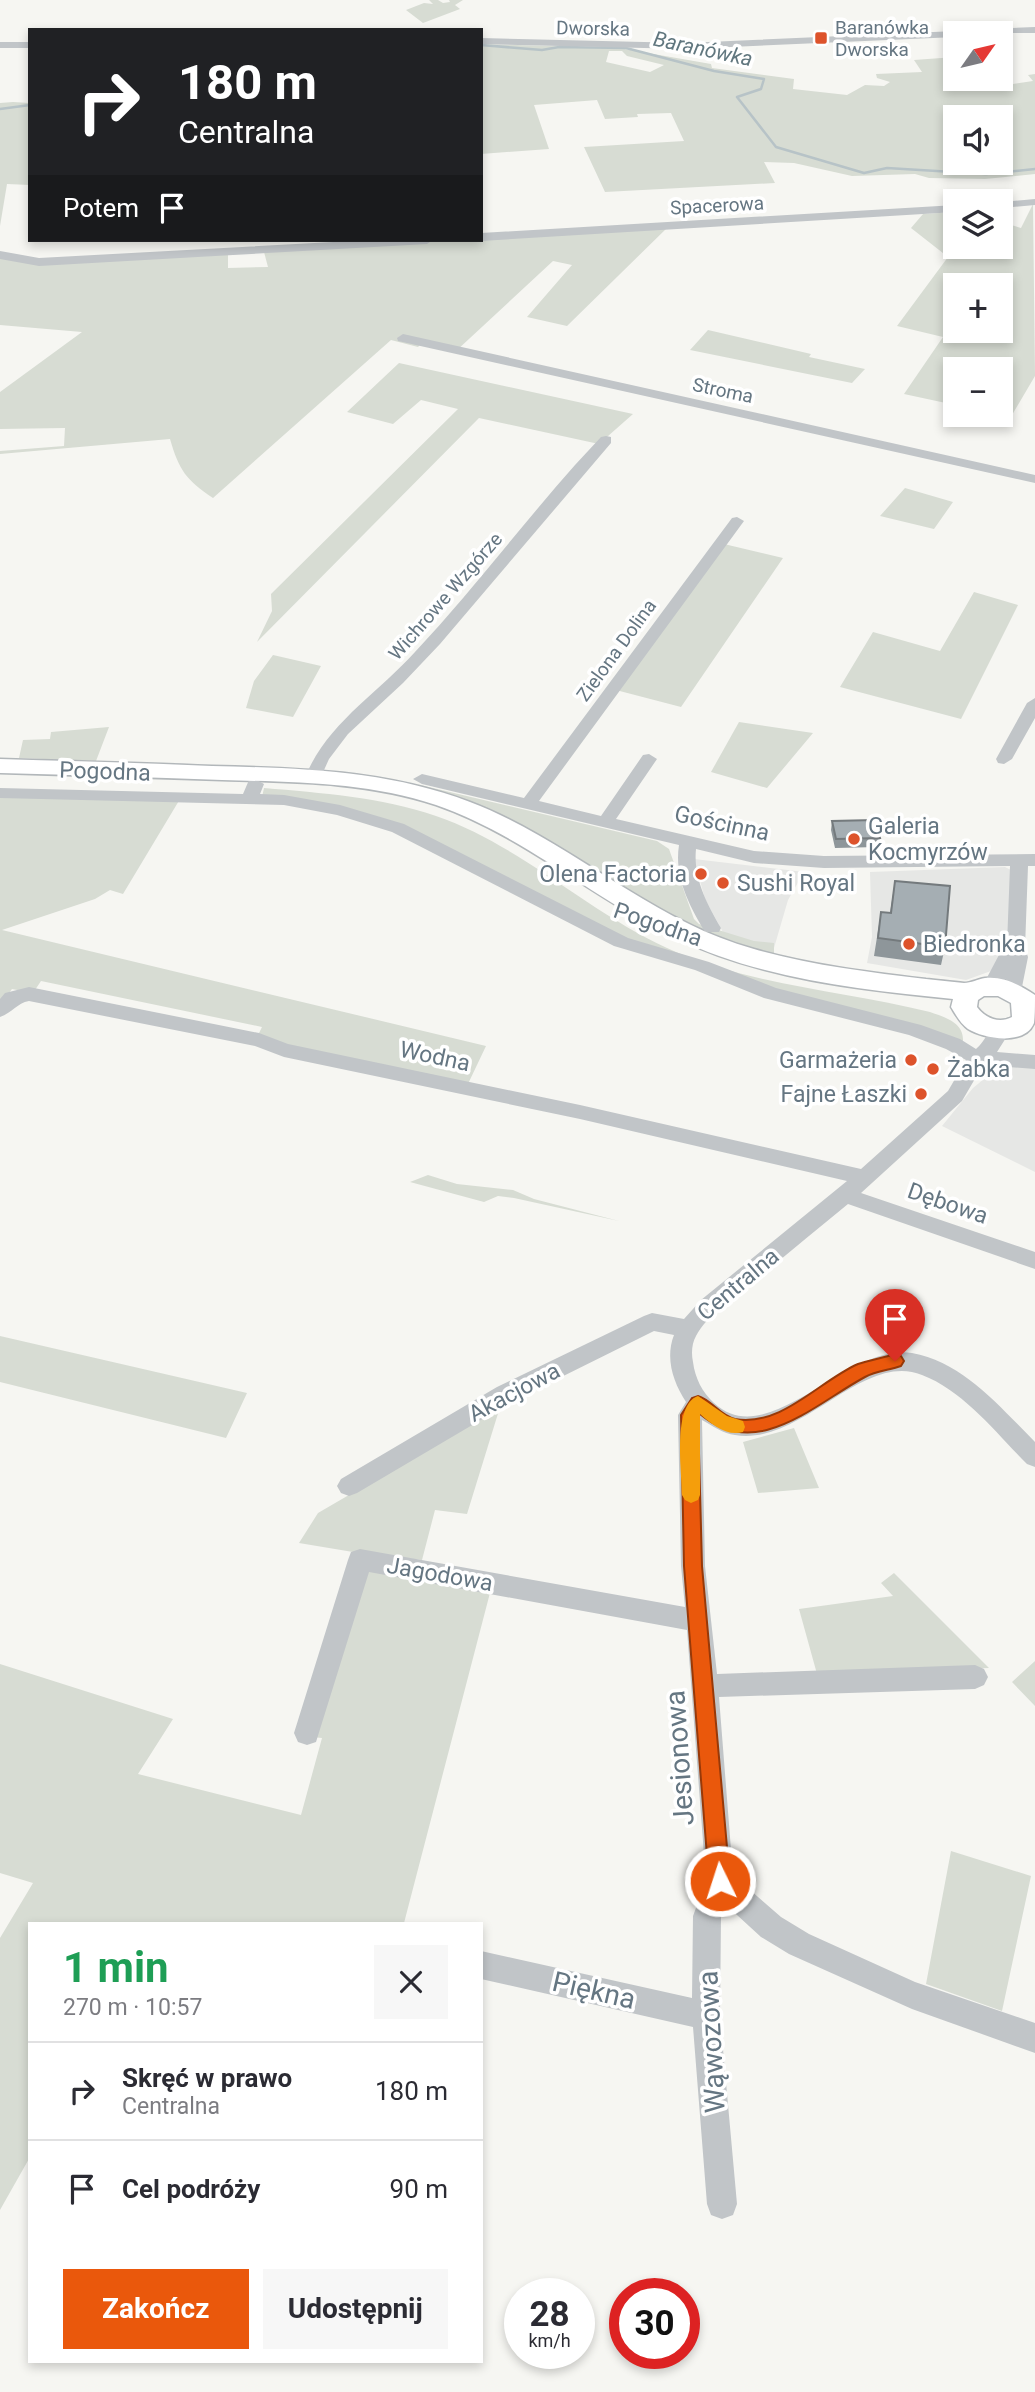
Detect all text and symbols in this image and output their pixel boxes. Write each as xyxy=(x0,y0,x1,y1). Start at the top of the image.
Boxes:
street label: Dworska xyxy=(556,16,630,41)
place label: Baranówka Dworska xyxy=(835,16,929,61)
north arrow xyxy=(943,21,1013,91)
map controls xyxy=(943,21,1013,427)
water label: Baranówka xyxy=(651,27,755,71)
marker: Baranówka Dworska xyxy=(813,30,829,46)
text: 180 m xyxy=(178,54,317,111)
icon: right xyxy=(63,56,154,147)
button: sound xyxy=(943,105,1013,175)
text: Centralna xyxy=(178,113,314,151)
icon: arrive xyxy=(153,189,191,227)
button: layers xyxy=(943,189,1013,259)
street label: Spacerowa xyxy=(669,192,765,219)
text: Potem xyxy=(63,193,139,223)
button: + xyxy=(943,273,1013,343)
button: − xyxy=(943,357,1013,427)
street label: Stroma xyxy=(690,373,755,408)
street label: Wichrowe Wzgórze xyxy=(384,528,507,665)
street label: Zielona Dolina xyxy=(572,595,661,706)
street label: Pogodna xyxy=(59,756,151,787)
street label: Gościnna xyxy=(672,800,772,847)
place label: Galeria Kocmyrzów xyxy=(868,813,988,866)
marker: Galeria Kocmyrzów xyxy=(846,831,862,847)
place label: Olena Factoria xyxy=(539,861,687,888)
marker: Olena Factoria xyxy=(693,866,709,882)
place label: Sushi Royal xyxy=(737,870,855,897)
marker: Sushi Royal xyxy=(715,875,731,891)
street label: Pogodna xyxy=(610,897,706,952)
place label: Biedronka xyxy=(923,931,1026,958)
marker: Biedronka xyxy=(901,936,917,952)
street label: Wodna xyxy=(397,1036,473,1077)
place label: Garmażeria xyxy=(779,1047,897,1074)
marker: Garmażeria xyxy=(903,1052,919,1068)
place label: Żabka xyxy=(947,1056,1010,1083)
marker: Żabka xyxy=(925,1061,941,1077)
place label: Fajne Łaszki xyxy=(781,1081,907,1108)
marker: Fajne Łaszki xyxy=(913,1086,929,1102)
street label: Dębowa xyxy=(904,1177,992,1230)
street label: Centralna xyxy=(692,1243,785,1326)
pin xyxy=(865,1289,925,1361)
icon: arrive xyxy=(876,1300,914,1338)
street label: Akacjowa xyxy=(464,1357,565,1428)
street label: Jagodowa xyxy=(385,1552,495,1597)
street label: Jesionowa xyxy=(658,1689,701,1827)
position arrow xyxy=(683,1844,757,1918)
text: 1 min xyxy=(63,1943,169,1992)
button: close xyxy=(374,1945,448,2019)
street label: Piękna xyxy=(549,1965,639,2016)
street label: Wąwozowa xyxy=(691,1970,732,2114)
text: 270 m · 10:57 xyxy=(63,1994,202,2021)
text: Skręć w prawo xyxy=(122,2063,292,2093)
icon: right xyxy=(63,2072,101,2110)
text: 180 m xyxy=(375,2076,448,2106)
text: Centralna xyxy=(122,2093,220,2120)
icon: arrive xyxy=(63,2170,101,2208)
text: Cel podróży xyxy=(122,2174,260,2204)
text: 90 m xyxy=(390,2174,448,2204)
button: Zakończ xyxy=(63,2269,249,2349)
button: Udostępnij xyxy=(263,2269,448,2349)
speed limit sign: 30 xyxy=(609,2278,700,2369)
text: 28 xyxy=(529,2294,570,2335)
text: km/h xyxy=(528,2330,571,2351)

